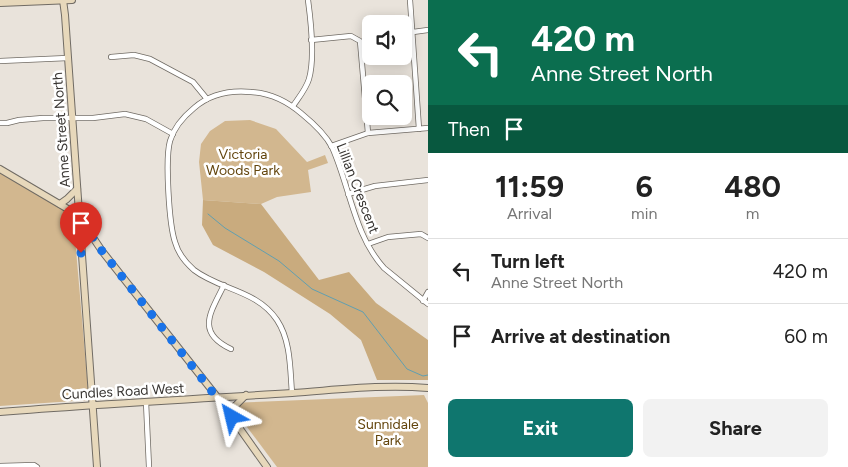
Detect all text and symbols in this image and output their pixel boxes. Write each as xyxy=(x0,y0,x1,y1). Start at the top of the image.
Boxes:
map controls xyxy=(362,15,412,125)
button: sound xyxy=(362,15,412,65)
text: 420 m xyxy=(531,18,635,60)
icon: left xyxy=(448,20,513,85)
text: Anne Street North xyxy=(531,60,713,87)
street label: Anne Street North xyxy=(49,72,74,188)
button: search xyxy=(362,75,412,125)
icon: arrive xyxy=(500,115,528,143)
text: Then xyxy=(448,118,490,141)
street label: Lillian Crescent xyxy=(332,140,383,236)
park label: Victoria Woods Park xyxy=(206,146,280,179)
text: 11:59 xyxy=(495,168,564,205)
text: 6 xyxy=(635,168,653,205)
text: 480 xyxy=(724,168,781,205)
pin xyxy=(60,202,102,253)
text: Arrival xyxy=(507,204,552,223)
text: min xyxy=(631,204,657,223)
text: m xyxy=(746,204,759,223)
icon: arrive xyxy=(67,209,95,237)
text: Turn left xyxy=(491,250,565,273)
icon: left xyxy=(448,257,476,285)
text: 420 m xyxy=(773,260,828,283)
text: Anne Street North xyxy=(491,273,623,292)
icon: arrive xyxy=(448,322,476,350)
text: Arrive at destination xyxy=(491,325,670,348)
text: 60 m xyxy=(784,325,828,348)
street label: Cundles Road West xyxy=(61,380,185,403)
position arrow xyxy=(205,390,257,442)
button: Exit xyxy=(448,399,633,457)
button: Share xyxy=(643,399,828,457)
park label: Sunnidale Park xyxy=(357,416,419,449)

